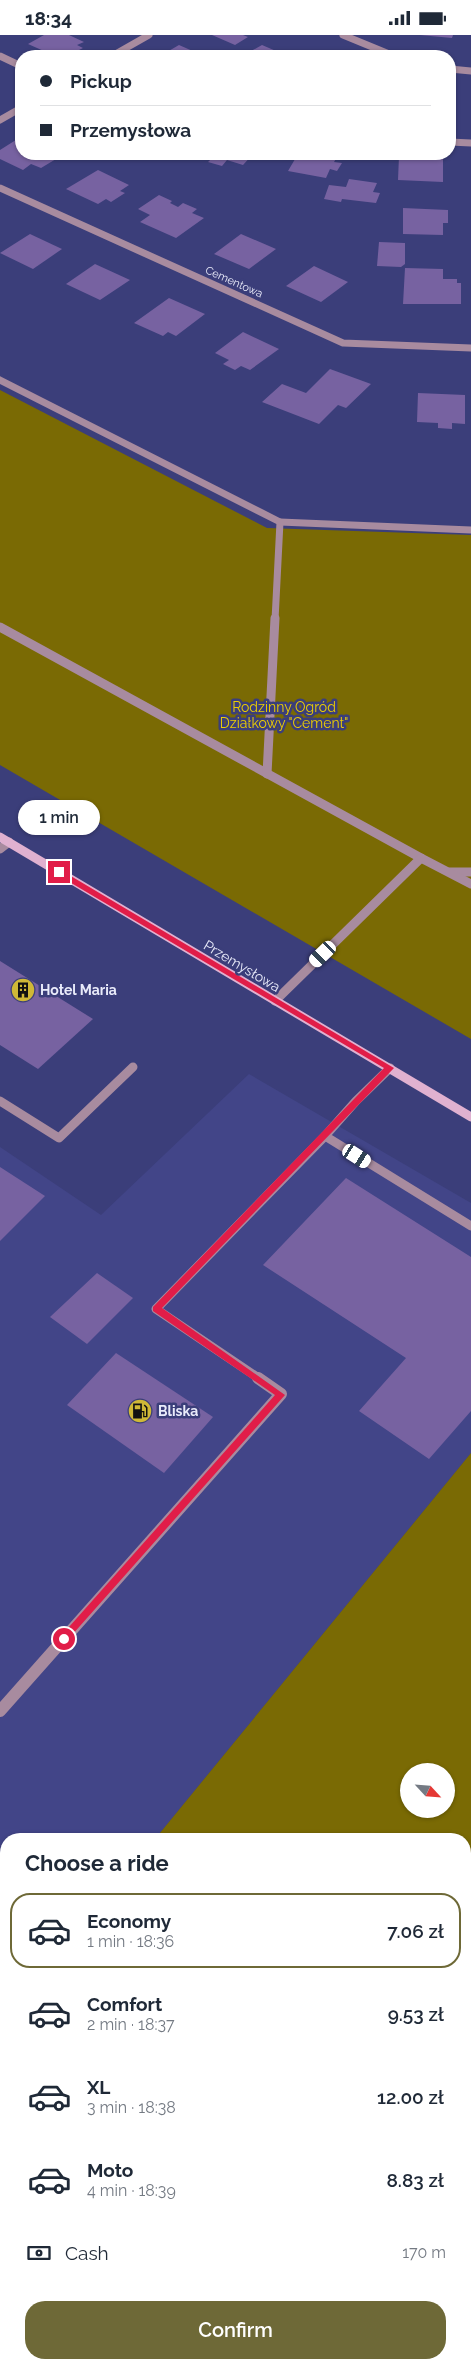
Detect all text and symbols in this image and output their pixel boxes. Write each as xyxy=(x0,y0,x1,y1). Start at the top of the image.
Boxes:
text: 18:34 xyxy=(25,7,72,29)
text: Pickup xyxy=(70,70,132,92)
text: Przemysłowa xyxy=(70,119,191,141)
street label: Cementowa xyxy=(203,264,265,300)
park label: Rodzinny Ogród Działkowy "Cement" xyxy=(220,699,348,731)
callout: 1 min xyxy=(18,799,100,835)
text: 1 min xyxy=(39,808,79,827)
route end xyxy=(48,861,70,883)
street label: Przemysłowa xyxy=(201,937,283,995)
car xyxy=(306,938,339,970)
building icon: Hotel Maria xyxy=(10,977,36,1003)
place label: Hotel Maria xyxy=(40,982,117,998)
car xyxy=(340,1142,373,1170)
fuel station icon: Bliska xyxy=(127,1398,153,1424)
place label: Bliska xyxy=(158,1403,198,1419)
route start xyxy=(53,1628,75,1650)
north arrow xyxy=(400,1763,455,1817)
map controls xyxy=(400,1763,455,1818)
text: Choose a ride xyxy=(25,1850,169,1876)
icon: car xyxy=(27,1908,72,1953)
text: Economy xyxy=(87,1910,171,1932)
text: 7.06 zł xyxy=(387,1920,444,1942)
text: 1 min · 18:36 xyxy=(87,1932,174,1951)
icon: car xyxy=(27,1991,72,2036)
text: Comfort xyxy=(87,1993,162,2015)
text: 9.53 zł xyxy=(388,2003,444,2025)
text: 2 min · 18:37 xyxy=(87,2015,174,2034)
icon: car xyxy=(27,2074,72,2119)
text: XL xyxy=(87,2076,110,2098)
text: 12.00 zł xyxy=(377,2086,444,2108)
text: 3 min · 18:38 xyxy=(87,2098,176,2117)
icon: car xyxy=(27,2157,72,2202)
text: Moto xyxy=(87,2159,133,2181)
text: 8.83 zł xyxy=(386,2169,444,2191)
text: 4 min · 18:39 xyxy=(87,2181,176,2200)
icon: cash xyxy=(25,2239,53,2267)
text: Cash xyxy=(65,2242,109,2264)
text: 170 m xyxy=(402,2243,446,2262)
button: Confirm xyxy=(25,2301,446,2359)

